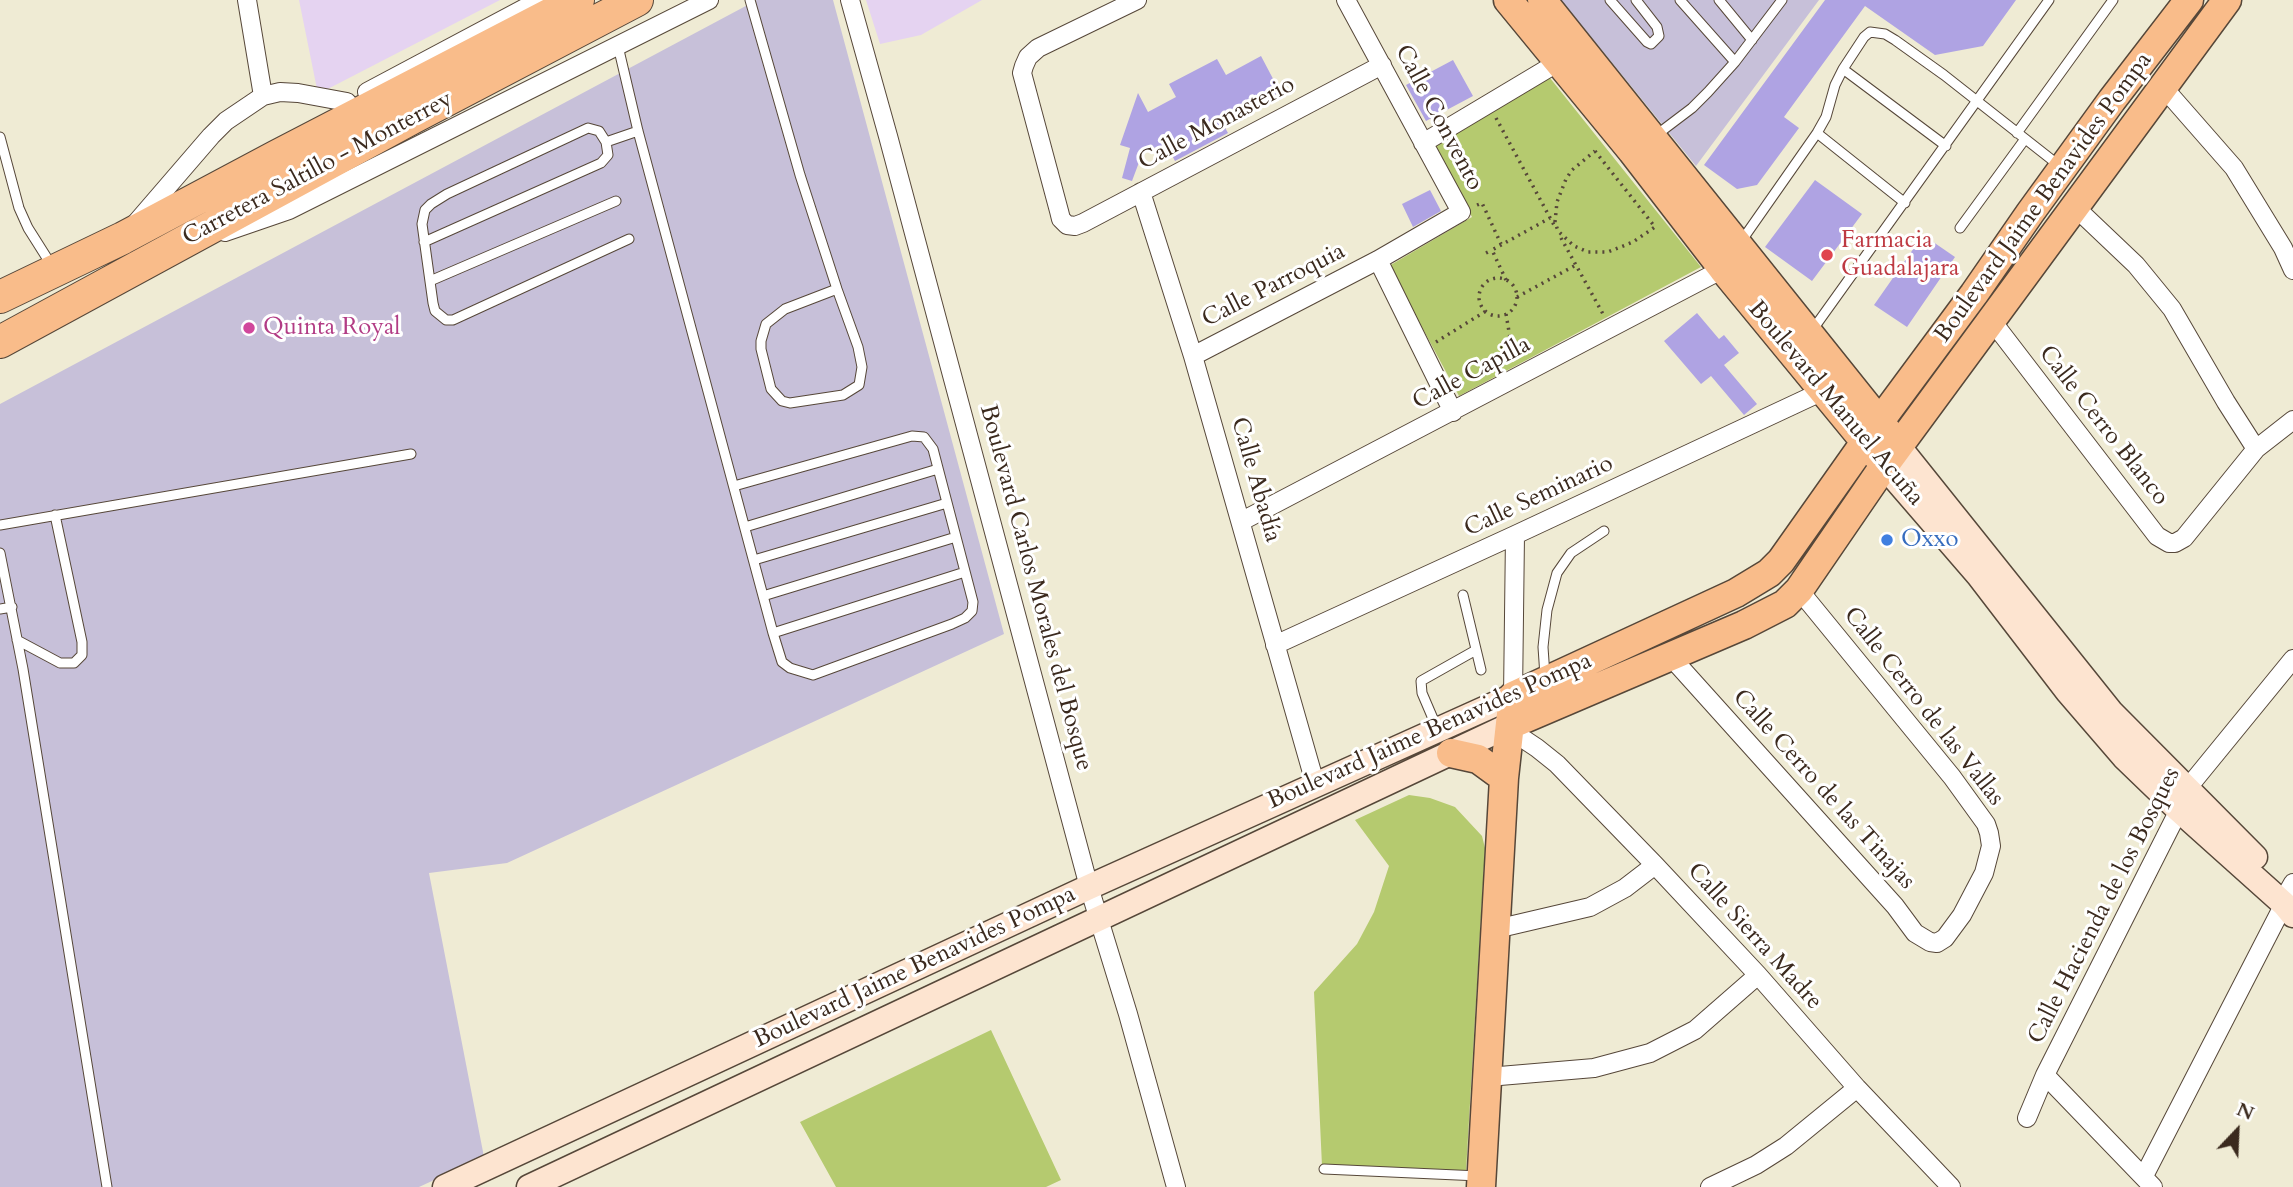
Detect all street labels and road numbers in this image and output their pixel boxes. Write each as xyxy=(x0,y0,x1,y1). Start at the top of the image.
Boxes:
street label: Calle Convento xyxy=(1388,40,1488,196)
street label: Boulevard Jaime Benavides Pompa xyxy=(1929,47,2159,349)
street label: Calle Monasterio xyxy=(1134,71,1300,177)
street label: Carretera Saltillo - Monterrey xyxy=(178,85,458,253)
street label: Calle Parroquia xyxy=(1198,238,1350,334)
street label: Boulevard Manuel Acuña xyxy=(1741,296,1929,512)
street label: Calle Capilla xyxy=(1408,331,1536,417)
street label: Calle Cerro Blanco xyxy=(2032,340,2174,512)
street label: Boulevard Carlos Morales del Bosque xyxy=(972,402,1098,774)
street label: Calle Abadía xyxy=(1223,414,1287,546)
street label: Calle Seminario xyxy=(1460,450,1618,544)
street label: Calle Cerro de las Vallas xyxy=(1836,602,2010,812)
street label: Boulevard Jaime Benavides Pompa xyxy=(1263,647,1597,817)
street label: Calle Cerro de las Tinajas xyxy=(1726,684,1920,896)
street label: Calle Hacienda de los Bosques xyxy=(2023,763,2187,1049)
street label: Calle Sierra Madre xyxy=(1681,858,1827,1016)
street label: Boulevard Jaime Benavides Pompa xyxy=(750,881,1080,1055)

